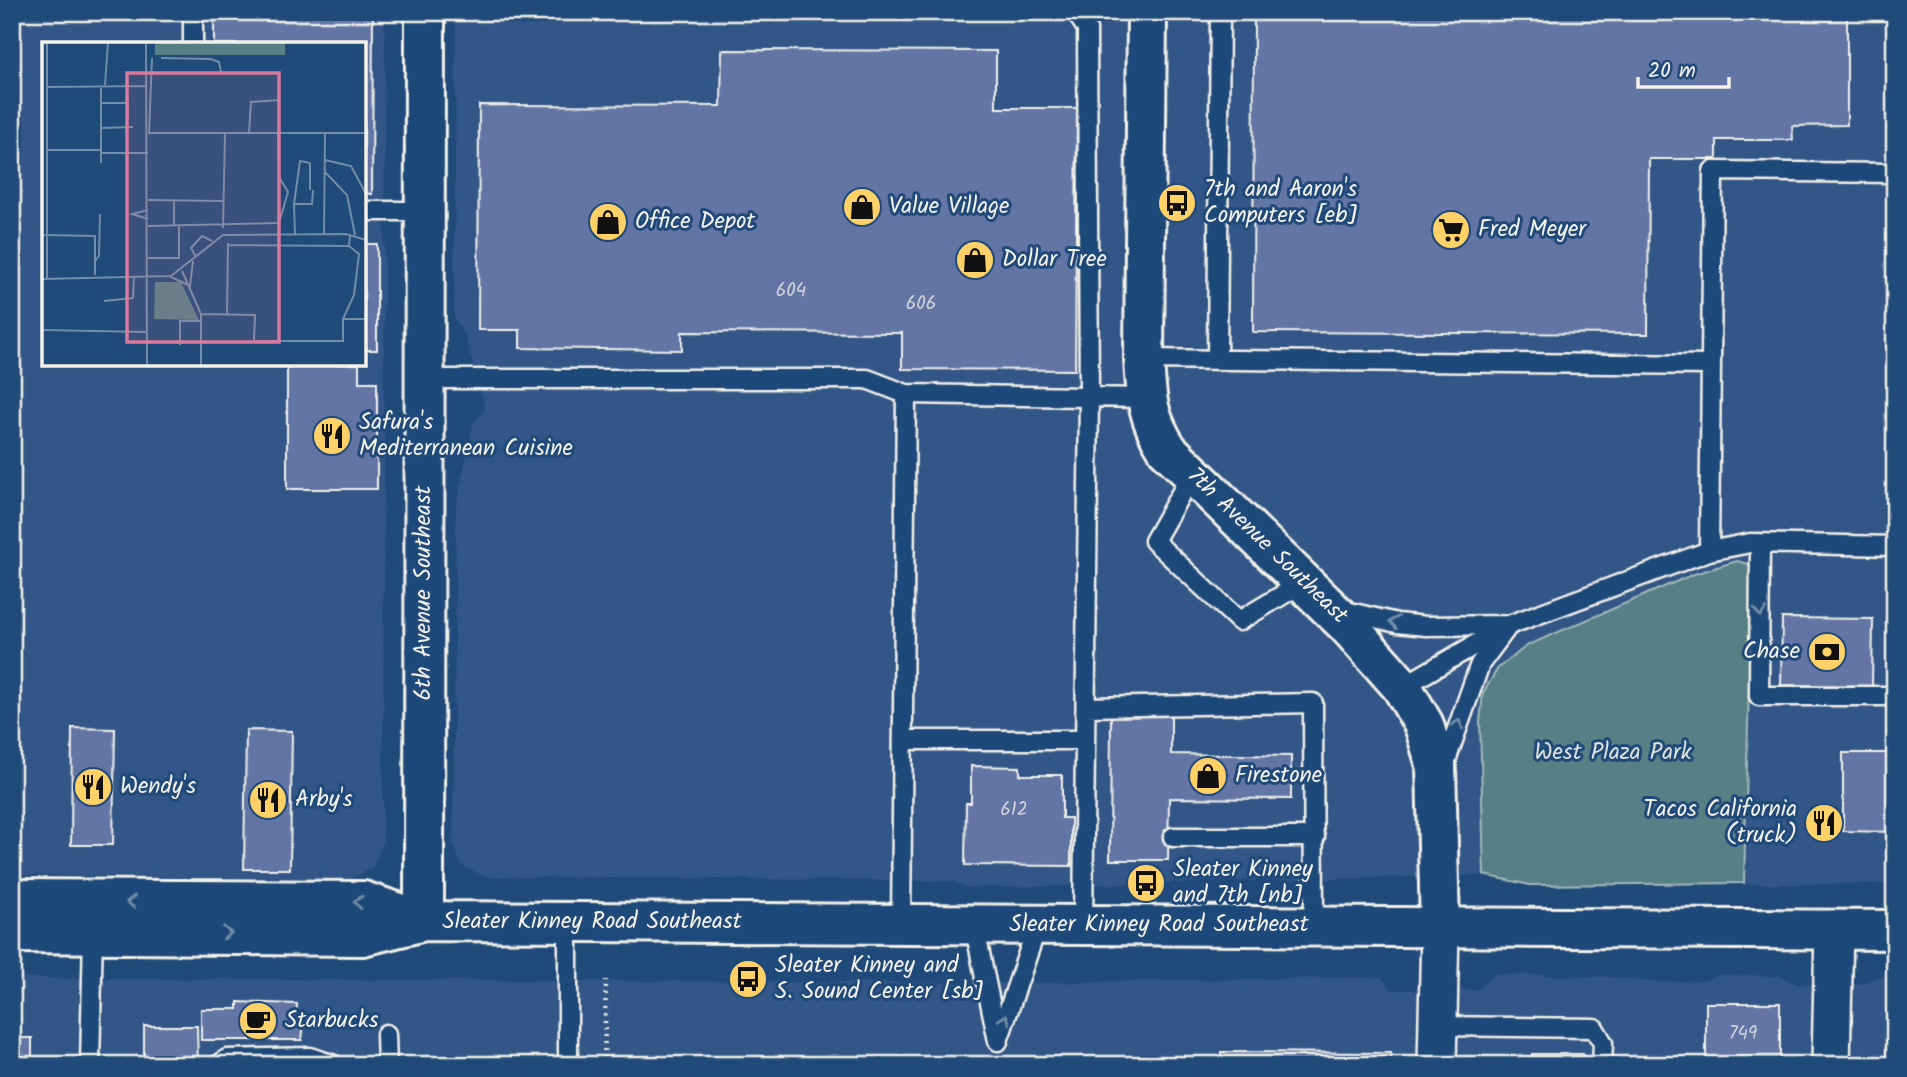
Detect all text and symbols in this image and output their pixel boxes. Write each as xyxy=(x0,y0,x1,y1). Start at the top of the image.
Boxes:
inset map xyxy=(42,42,366,366)
scale bar xyxy=(1638,46,1728,90)
text: 20 m xyxy=(1648,55,1696,88)
place label: 7th and Aaron's Computers [eb] xyxy=(1204,172,1358,234)
bus stop icon: 7th and Aaron's Computers [eb] xyxy=(1156,182,1198,224)
shop icon: Value Village xyxy=(841,186,883,228)
place label: Value Village xyxy=(889,189,1009,225)
shop icon: Office Depot xyxy=(587,201,629,243)
place label: Office Depot xyxy=(635,204,756,240)
supermarket icon: Fred Meyer xyxy=(1430,209,1472,251)
place label: Fred Meyer xyxy=(1478,212,1587,248)
shop icon: Dollar Tree xyxy=(954,239,996,281)
place label: Dollar Tree xyxy=(1002,242,1107,278)
house number: 604 xyxy=(776,276,806,306)
house number: 606 xyxy=(906,289,936,319)
place label: Safura's Mediterranean Cuisine xyxy=(359,405,573,467)
restaurant icon: Safura's Mediterranean Cuisine xyxy=(311,415,353,457)
street label: 7th Avenue Southeast xyxy=(1178,459,1357,634)
street label: 6th Avenue Southeast xyxy=(406,484,442,700)
one-way arrow xyxy=(1752,607,1768,617)
one-way arrow xyxy=(1388,615,1400,630)
bank icon: Chase xyxy=(1806,631,1848,673)
place label: Chase xyxy=(1743,634,1800,670)
one-way arrow xyxy=(1450,718,1464,730)
park label: West Plaza Park xyxy=(1535,735,1692,771)
shop icon: Firestone xyxy=(1187,755,1229,797)
place label: Firestone xyxy=(1235,758,1322,794)
restaurant icon: Wendy's xyxy=(72,766,114,808)
place label: Wendy's xyxy=(120,769,196,805)
restaurant icon: Arby's xyxy=(247,779,289,821)
place label: Arby's xyxy=(295,782,353,818)
place label: Tacos California (truck) xyxy=(1643,792,1797,854)
house number: 612 xyxy=(1000,795,1028,825)
restaurant icon: Tacos California (truck) xyxy=(1803,802,1845,844)
place label: Sleater Kinney and 7th [nb] xyxy=(1173,852,1313,914)
bus stop icon: Sleater Kinney and 7th [nb] xyxy=(1125,862,1167,904)
one-way arrow xyxy=(125,894,136,910)
one-way arrow xyxy=(352,895,364,910)
street label: Sleater Kinney Road Southeast xyxy=(442,904,743,940)
street label: Sleater Kinney Road Southeast xyxy=(1009,907,1310,943)
one-way arrow xyxy=(222,926,233,941)
place label: Sleater Kinney and S. Sound Center [sb] xyxy=(775,948,984,1010)
bus stop icon: Sleater Kinney and S. Sound Center [sb] xyxy=(727,958,769,1000)
cafe icon: Starbucks xyxy=(237,1000,279,1042)
place label: Starbucks xyxy=(285,1003,379,1039)
one-way arrow xyxy=(997,1014,1011,1026)
house number: 749 xyxy=(1729,1019,1757,1049)

